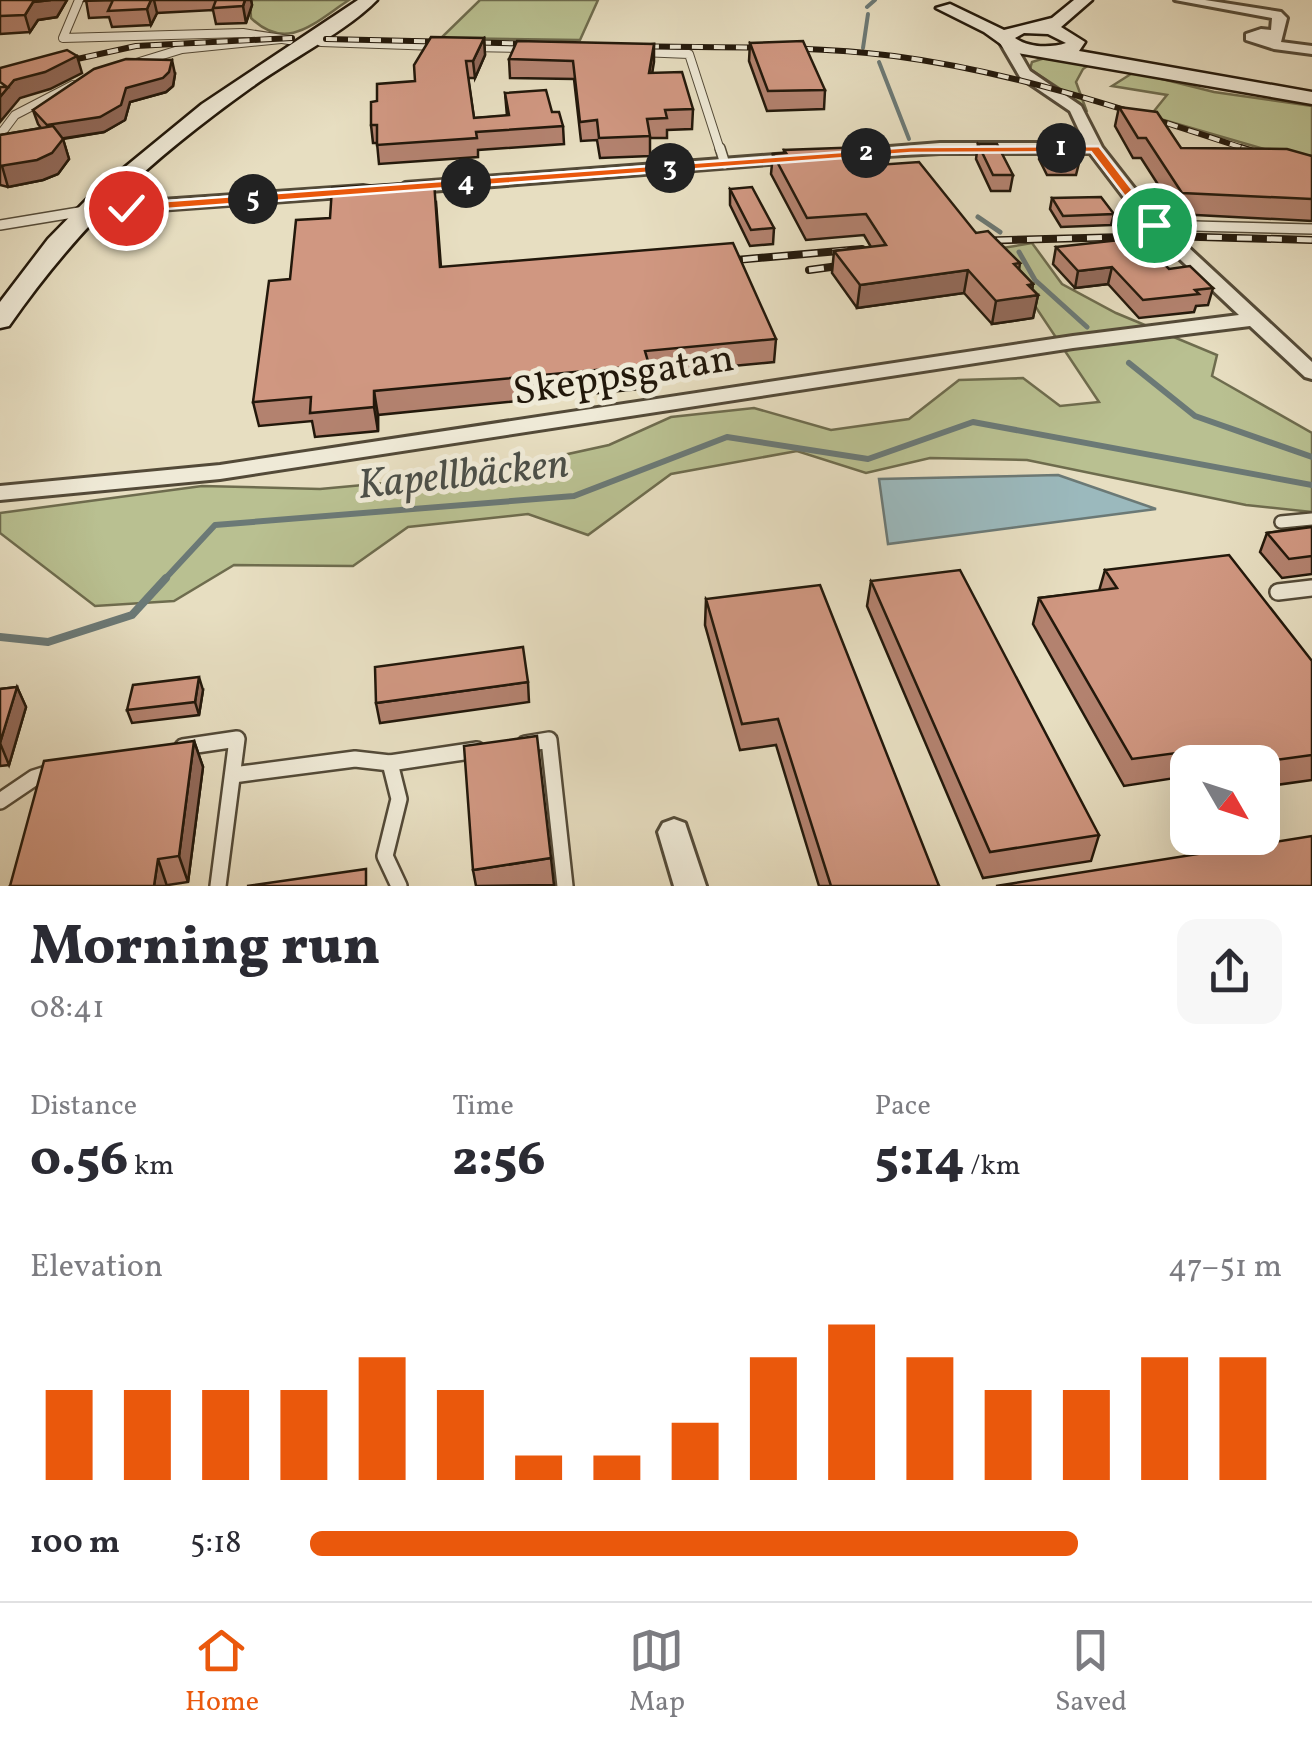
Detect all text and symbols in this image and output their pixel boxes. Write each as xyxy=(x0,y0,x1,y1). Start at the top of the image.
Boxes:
pin: 1 xyxy=(1036,123,1086,173)
pin: 2 xyxy=(841,128,891,178)
text: 1 xyxy=(1055,128,1067,167)
text: 2 xyxy=(859,133,873,172)
pin: 3 xyxy=(645,143,695,193)
text: 3 xyxy=(663,148,677,187)
pin: 4 xyxy=(441,158,491,208)
text: 4 xyxy=(458,163,474,202)
pin xyxy=(84,166,169,251)
pin: 5 xyxy=(228,174,278,224)
text: 5 xyxy=(246,179,260,218)
icon: check xyxy=(99,181,154,236)
pin xyxy=(1112,183,1197,268)
icon: arrive xyxy=(1127,198,1182,253)
street label: Skeppsgatan xyxy=(509,332,738,422)
water label: Kapellbäcken xyxy=(355,436,572,517)
north arrow xyxy=(1170,745,1280,855)
map controls xyxy=(1170,745,1280,855)
text: Morning run xyxy=(30,911,380,987)
button: share xyxy=(1177,919,1282,1024)
text: 08:41 xyxy=(30,987,105,1031)
text: Distance xyxy=(30,1087,137,1126)
text: Time xyxy=(452,1087,514,1126)
text: Pace xyxy=(875,1087,931,1126)
text: 0.56 xyxy=(30,1126,128,1196)
text: 2:56 xyxy=(452,1126,546,1196)
text: 5:14 xyxy=(875,1126,965,1196)
text: km xyxy=(128,1147,174,1186)
text: /km xyxy=(965,1147,1020,1186)
text: Elevation xyxy=(30,1246,163,1290)
text: 47–51 m xyxy=(1168,1246,1282,1290)
text: 100 m xyxy=(30,1522,120,1566)
text: 5:18 xyxy=(190,1522,242,1566)
tab: Home xyxy=(185,1623,259,1722)
tab: Map xyxy=(629,1623,685,1722)
tab: Saved xyxy=(1055,1623,1127,1722)

